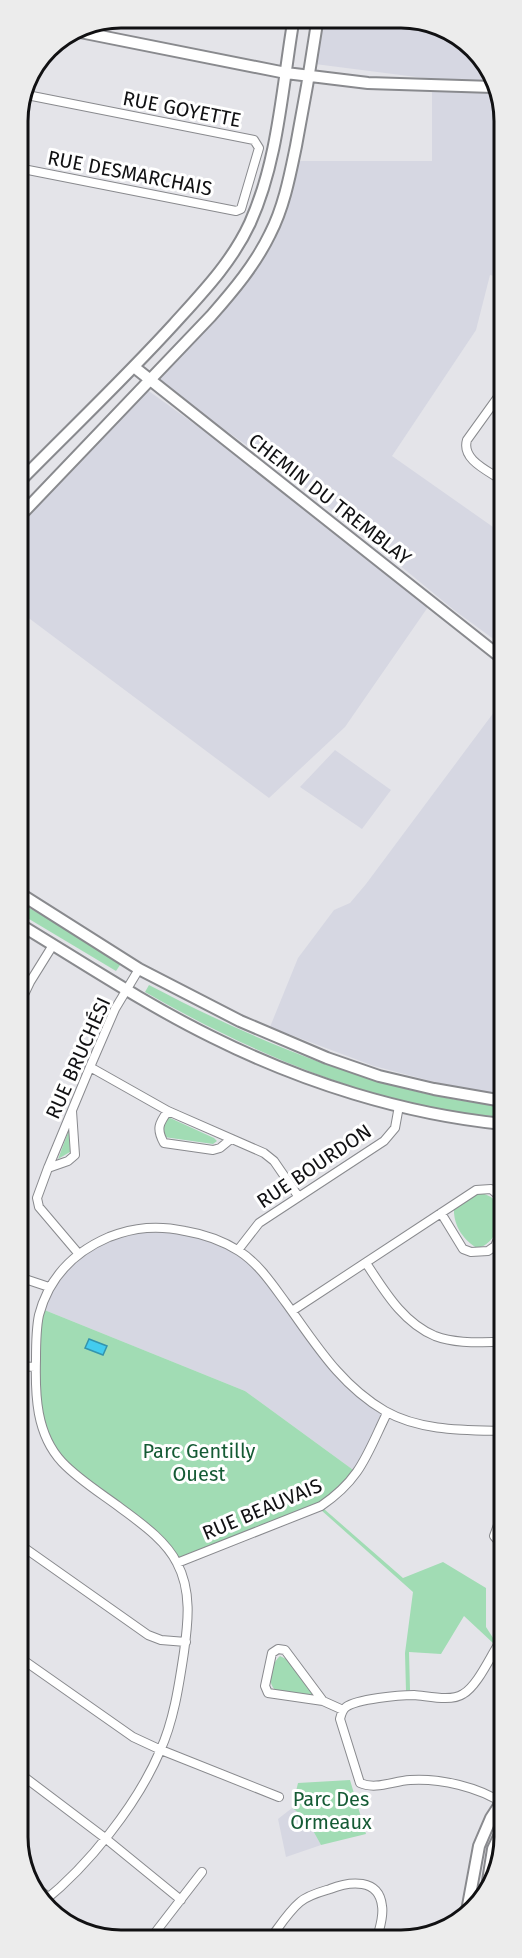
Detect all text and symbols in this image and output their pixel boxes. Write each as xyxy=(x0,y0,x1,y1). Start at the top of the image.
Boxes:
street label: RUE GOYETTE xyxy=(121,86,243,132)
street label: RUE DESMARCHAIS xyxy=(46,145,214,201)
street label: CHEMIN DU TREMBLAY xyxy=(244,428,416,570)
street label: RUE BRUCHÉSI xyxy=(40,993,116,1123)
street label: RUE BOURDON xyxy=(252,1119,376,1213)
park label: Parc Gentilly Ouest xyxy=(143,1439,256,1486)
street label: RUE BEAUVAIS xyxy=(199,1473,326,1545)
park label: Parc Des Ormeaux xyxy=(290,1787,372,1834)

